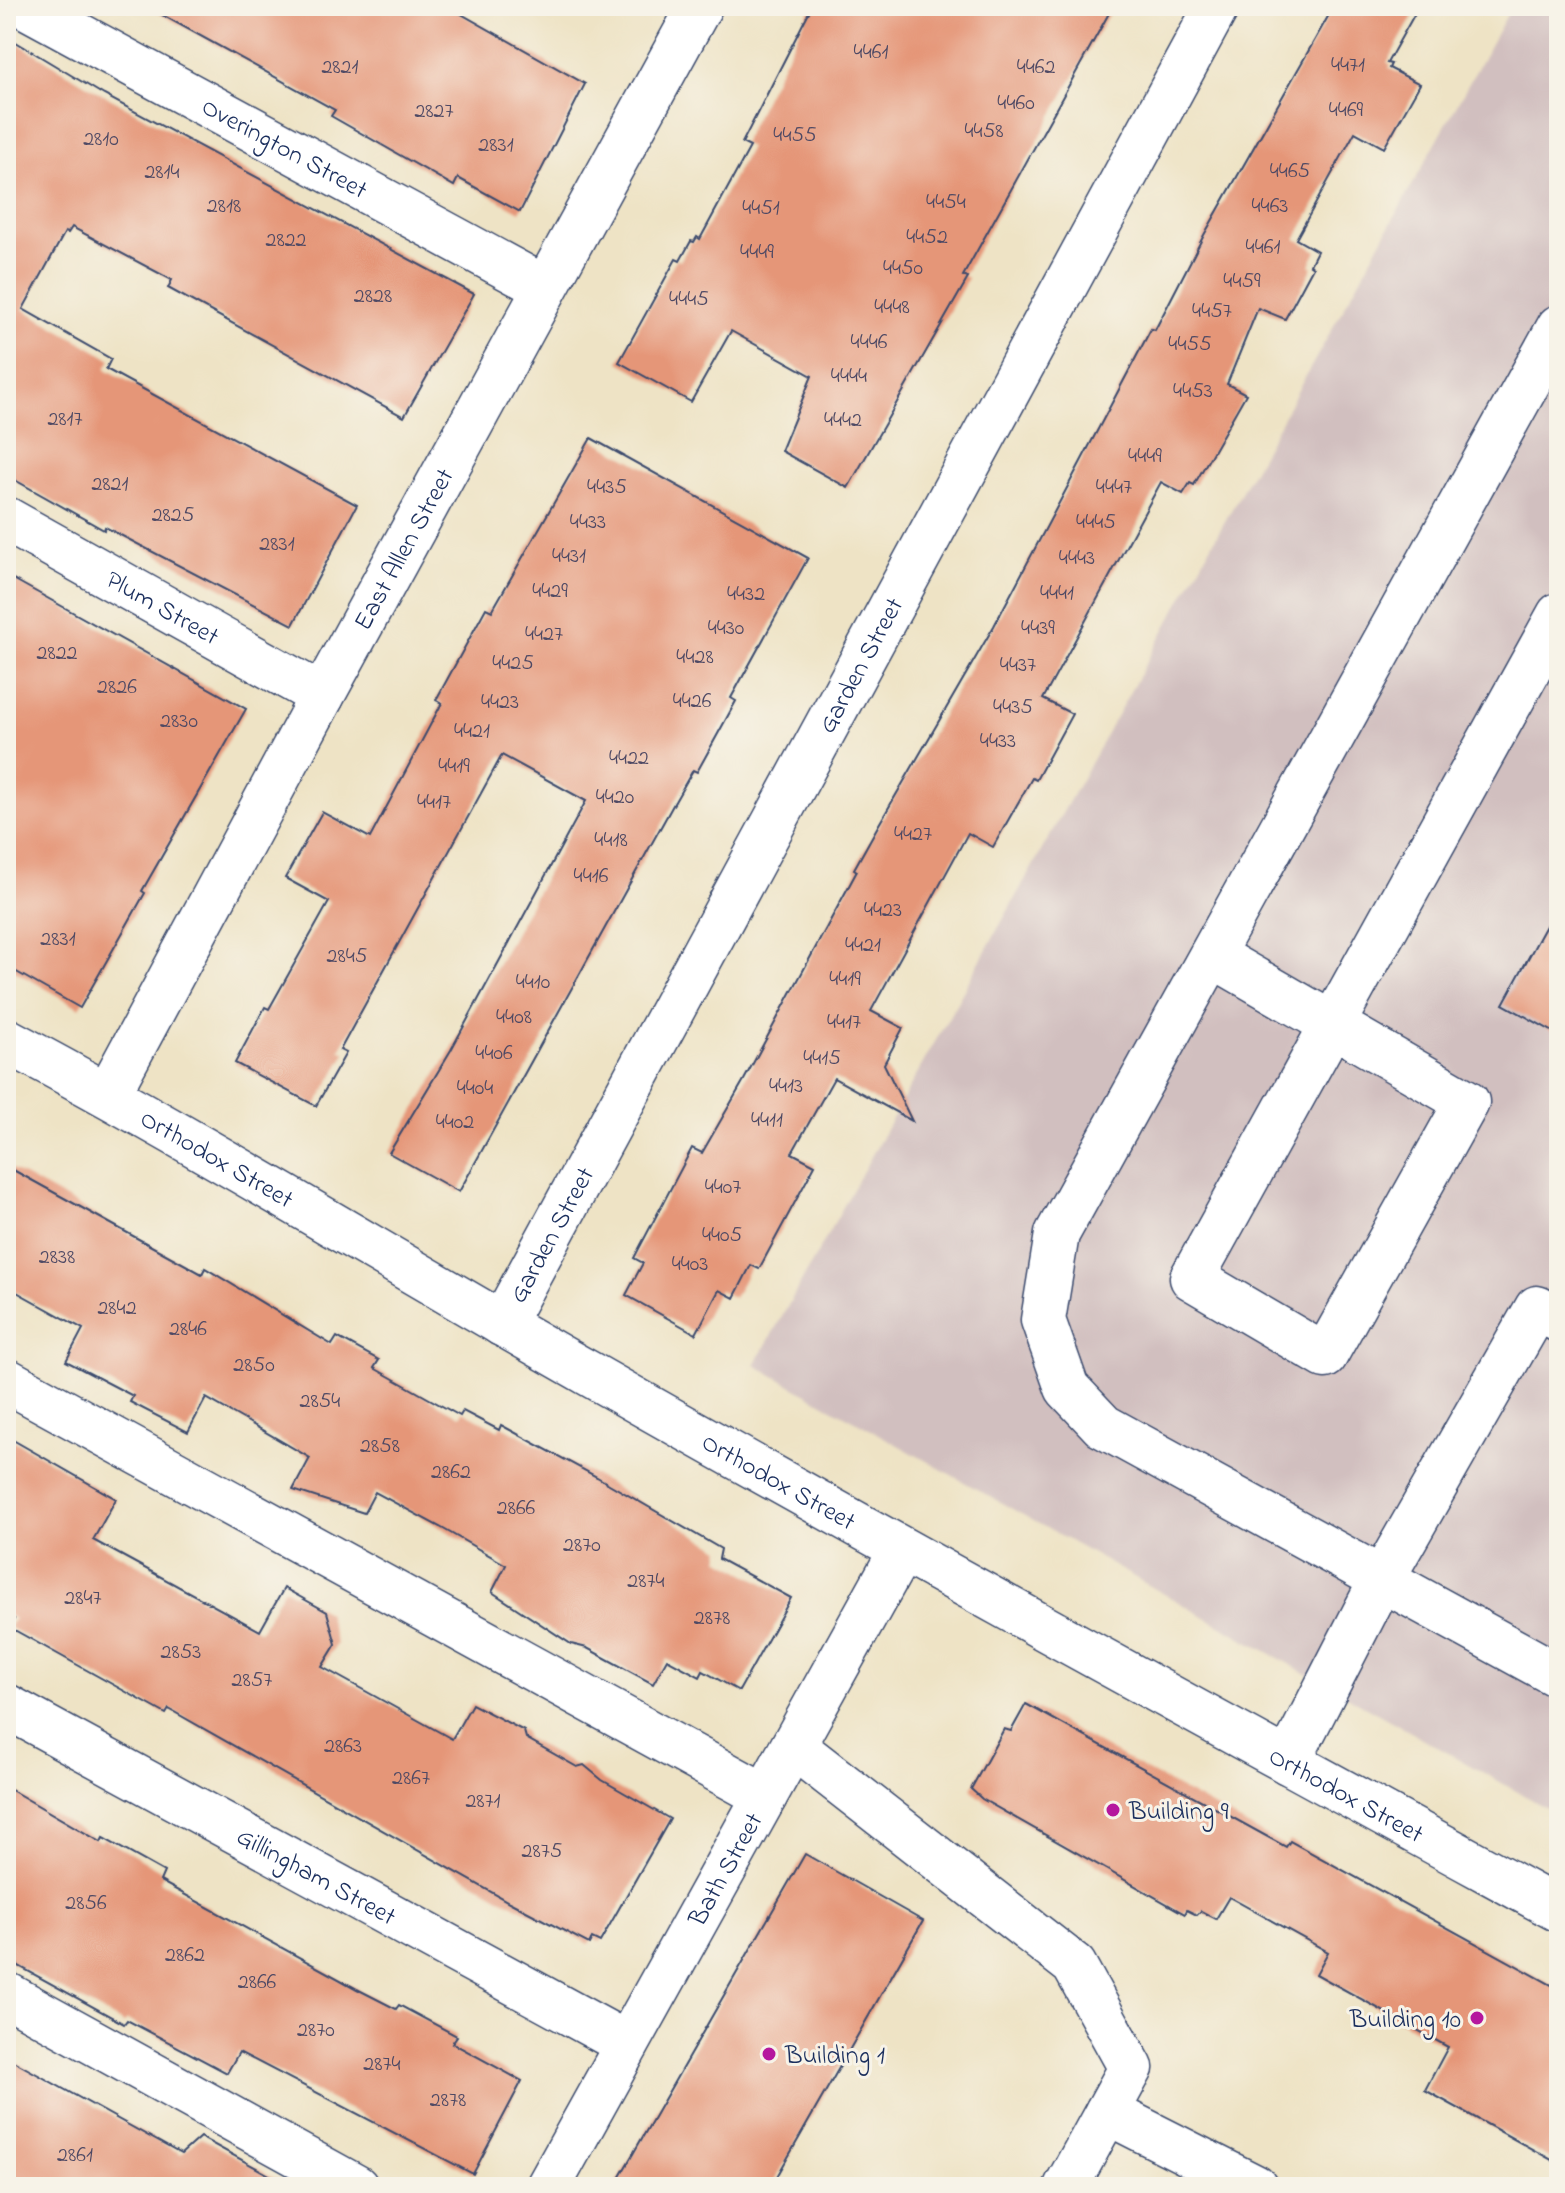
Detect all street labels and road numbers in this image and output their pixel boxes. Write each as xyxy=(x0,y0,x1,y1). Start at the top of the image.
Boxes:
street label: Overington Street xyxy=(194,89,374,210)
street label: East Allen Street xyxy=(346,462,465,638)
street label: Plum Street xyxy=(98,562,226,657)
street label: Garden Street xyxy=(810,591,915,741)
street label: Orthodox Street xyxy=(132,1101,300,1220)
street label: Garden Street xyxy=(501,1161,606,1311)
street label: Orthodox Street xyxy=(694,1425,862,1542)
street label: Orthodox Street xyxy=(1261,1739,1430,1855)
street label: Bath Street xyxy=(680,1806,774,1935)
street label: Gillingham Street xyxy=(229,1819,402,1937)

